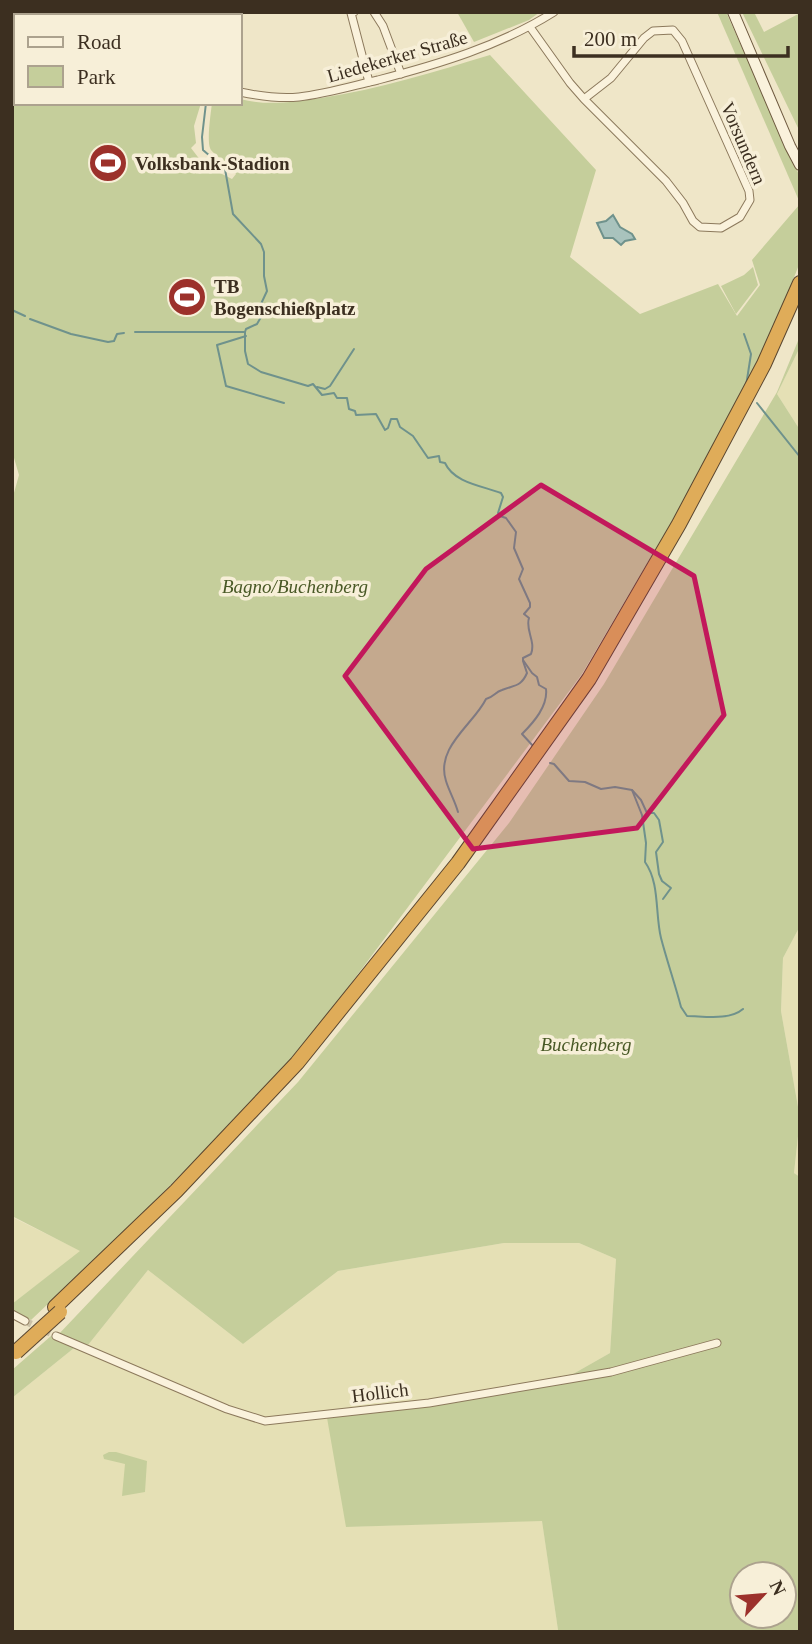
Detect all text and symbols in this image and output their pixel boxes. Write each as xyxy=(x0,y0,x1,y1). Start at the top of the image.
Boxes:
legend xyxy=(14,14,242,105)
scale bar xyxy=(574,14,788,58)
street label: Liedekerker Straße xyxy=(325,26,470,87)
text: 200 m xyxy=(584,27,637,51)
text: Road xyxy=(77,30,122,54)
text: Park xyxy=(77,65,116,89)
street label: Vorsundern xyxy=(717,99,770,188)
sports icon: Volksbank-Stadion xyxy=(87,142,129,184)
place label: Volksbank-Stadion xyxy=(135,153,290,174)
sports icon: TB Bogenschießplatz xyxy=(166,276,208,318)
place label: TB Bogenschießplatz xyxy=(214,276,356,319)
park label: Bagno/Buchenberg xyxy=(222,576,368,597)
park label: Buchenberg xyxy=(540,1034,632,1055)
street label: Hollich xyxy=(350,1379,410,1406)
north arrow xyxy=(728,1560,798,1630)
text: N xyxy=(765,1577,790,1599)

